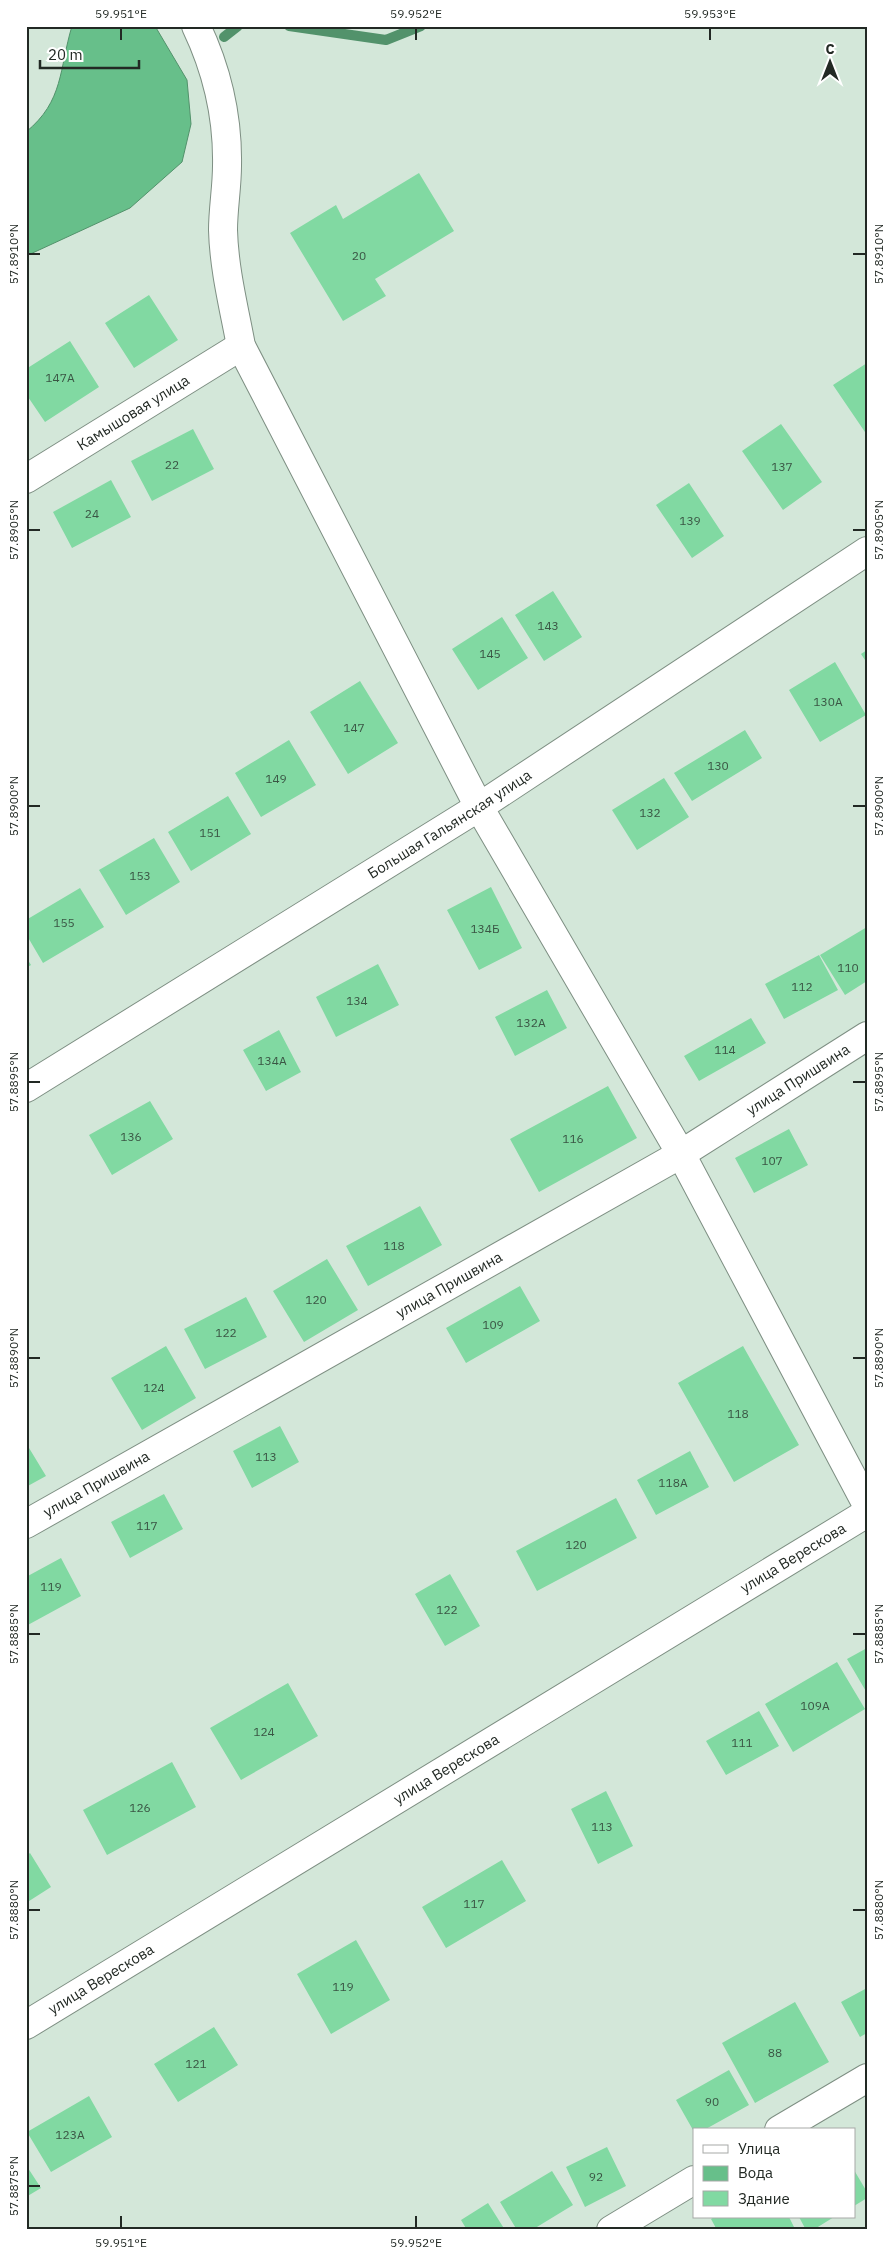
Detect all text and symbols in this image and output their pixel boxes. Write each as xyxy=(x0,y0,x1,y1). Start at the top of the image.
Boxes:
text: 59.951°E xyxy=(95,6,147,21)
text: 59.952°E xyxy=(390,6,442,21)
text: 59.953°E xyxy=(684,6,736,21)
scale bar xyxy=(40,38,139,70)
north arrow xyxy=(806,38,856,88)
text: С xyxy=(825,40,835,58)
text: 20 m xyxy=(48,45,83,64)
text: 57.8910°N xyxy=(6,224,21,284)
text: 57.8910°N xyxy=(871,224,886,284)
house number: 20 xyxy=(352,248,366,263)
house number: 147А xyxy=(45,370,75,385)
street label: Камышовая улица xyxy=(73,370,193,454)
house number: 22 xyxy=(165,457,179,472)
house number: 137 xyxy=(771,459,793,474)
text: 57.8905°N xyxy=(6,500,21,560)
text: 57.8905°N xyxy=(871,500,886,560)
house number: 24 xyxy=(85,506,99,521)
house number: 139 xyxy=(679,513,701,528)
house number: 143 xyxy=(537,618,559,633)
house number: 145 xyxy=(479,646,501,661)
house number: 130А xyxy=(813,694,843,709)
house number: 147 xyxy=(343,720,365,735)
house number: 130 xyxy=(707,758,729,773)
street label: Большая Гальянская улица xyxy=(364,765,535,883)
house number: 149 xyxy=(265,771,287,786)
text: 57.8900°N xyxy=(6,776,21,836)
text: 57.8900°N xyxy=(871,776,886,836)
house number: 132 xyxy=(639,805,661,820)
house number: 151 xyxy=(199,825,221,840)
house number: 153 xyxy=(129,868,151,883)
house number: 155 xyxy=(53,915,75,930)
house number: 134Б xyxy=(470,921,500,936)
house number: 110 xyxy=(837,960,859,975)
house number: 112 xyxy=(791,979,813,994)
house number: 134 xyxy=(346,993,368,1008)
house number: 132А xyxy=(516,1015,546,1030)
street label: улица Пришвина xyxy=(742,1039,853,1119)
house number: 114 xyxy=(714,1042,736,1057)
text: 57.8895°N xyxy=(6,1052,21,1112)
text: 57.8895°N xyxy=(871,1052,886,1112)
house number: 134А xyxy=(257,1053,287,1068)
house number: 136 xyxy=(120,1129,142,1144)
house number: 116 xyxy=(562,1131,584,1146)
house number: 107 xyxy=(761,1153,783,1168)
house number: 118 xyxy=(383,1238,405,1253)
street label: улица Пришвина xyxy=(392,1247,505,1322)
house number: 120 xyxy=(305,1292,327,1307)
house number: 109 xyxy=(482,1317,504,1332)
house number: 122 xyxy=(215,1325,237,1340)
text: 57.8890°N xyxy=(6,1328,21,1388)
text: 57.8890°N xyxy=(871,1328,886,1388)
house number: 124 xyxy=(143,1380,165,1395)
house number: 118 xyxy=(727,1406,749,1421)
street label: улица Пришвина xyxy=(40,1446,153,1521)
house number: 113 xyxy=(255,1449,277,1464)
house number: 118А xyxy=(658,1475,688,1490)
house number: 117 xyxy=(136,1518,158,1533)
street label: улица Верескова xyxy=(736,1518,849,1597)
house number: 120 xyxy=(565,1537,587,1552)
house number: 119 xyxy=(40,1579,62,1594)
house number: 122 xyxy=(436,1602,458,1617)
text: 57.8885°N xyxy=(6,1604,21,1664)
text: 57.8885°N xyxy=(871,1604,886,1664)
house number: 109А xyxy=(800,1698,830,1713)
house number: 124 xyxy=(253,1724,275,1739)
street label: улица Верескова xyxy=(390,1729,502,1808)
house number: 111 xyxy=(731,1735,753,1750)
house number: 126 xyxy=(129,1800,151,1815)
house number: 113 xyxy=(591,1819,613,1834)
text: 57.8880°N xyxy=(6,1880,21,1940)
text: 57.8880°N xyxy=(871,1880,886,1940)
house number: 117 xyxy=(463,1896,485,1911)
street label: улица Верескова xyxy=(45,1939,157,2018)
house number: 119 xyxy=(332,1979,354,1994)
house number: 88 xyxy=(768,2045,782,2060)
house number: 121 xyxy=(185,2056,207,2071)
house number: 90 xyxy=(705,2094,719,2109)
house number: 123А xyxy=(55,2127,85,2142)
legend xyxy=(693,2128,856,2218)
text: Улица xyxy=(738,2139,780,2158)
text: 57.8875°N xyxy=(6,2156,21,2216)
text: Вода xyxy=(738,2163,773,2182)
house number: 92 xyxy=(589,2169,603,2184)
text: Здание xyxy=(738,2189,790,2208)
text: 59.951°E xyxy=(95,2235,147,2250)
text: 59.952°E xyxy=(390,2235,442,2250)

